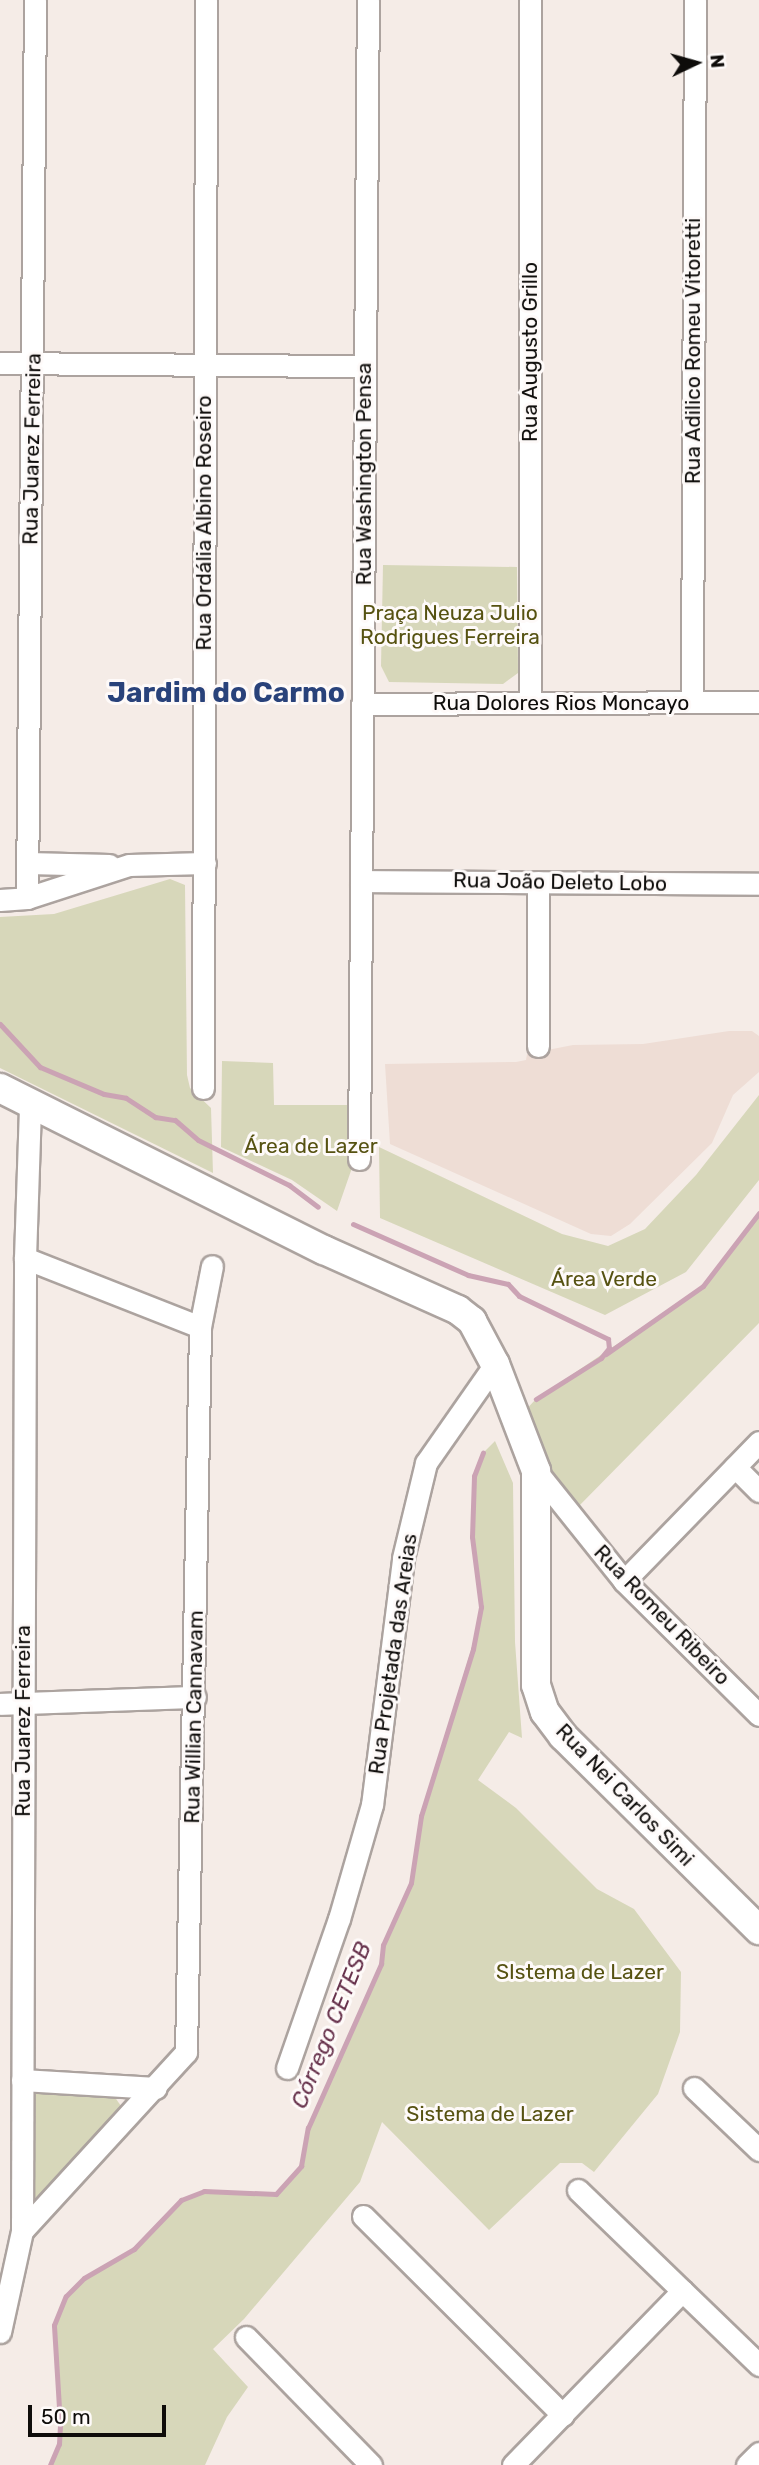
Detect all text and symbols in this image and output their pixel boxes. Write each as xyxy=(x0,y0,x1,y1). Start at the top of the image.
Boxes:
north arrow xyxy=(661,28,731,98)
text: N xyxy=(705,53,729,69)
street label: Rua Adilico Romeu Vitoretti xyxy=(680,217,706,485)
street label: Rua Augusto Grillo xyxy=(517,262,543,442)
street label: Rua Juarez Ferreira xyxy=(18,353,46,545)
street label: Rua Washington Pensa xyxy=(351,362,377,586)
street label: Rua Ordália Albino Roseiro xyxy=(191,395,217,651)
park label: Praça Neuza Julio Rodrigues Ferreira xyxy=(360,600,540,650)
district label: Jardim do Carmo xyxy=(107,676,345,710)
street label: Rua Dolores Rios Moncayo xyxy=(433,690,689,716)
street label: Rua João Deleto Lobo xyxy=(453,868,667,896)
park label: Área de Lazer xyxy=(244,1133,378,1159)
park label: Área Verde xyxy=(551,1266,657,1292)
street label: Rua Projetada das Areias xyxy=(364,1532,422,1776)
street label: Rua Romeu Ribeiro xyxy=(589,1540,735,1690)
street label: Rua Willian Cannavam xyxy=(180,1610,208,1824)
street label: Rua Juarez Ferreira xyxy=(10,1625,36,1817)
street label: Rua Nei Carlos Simi xyxy=(551,1719,699,1871)
water label: Córrego CETESB xyxy=(285,1938,377,2112)
park label: SIstema de Lazer xyxy=(496,1959,664,1985)
park label: Sistema de Lazer xyxy=(406,2101,574,2127)
scale bar xyxy=(32,2392,170,2436)
text: 50 m xyxy=(41,2404,91,2429)

